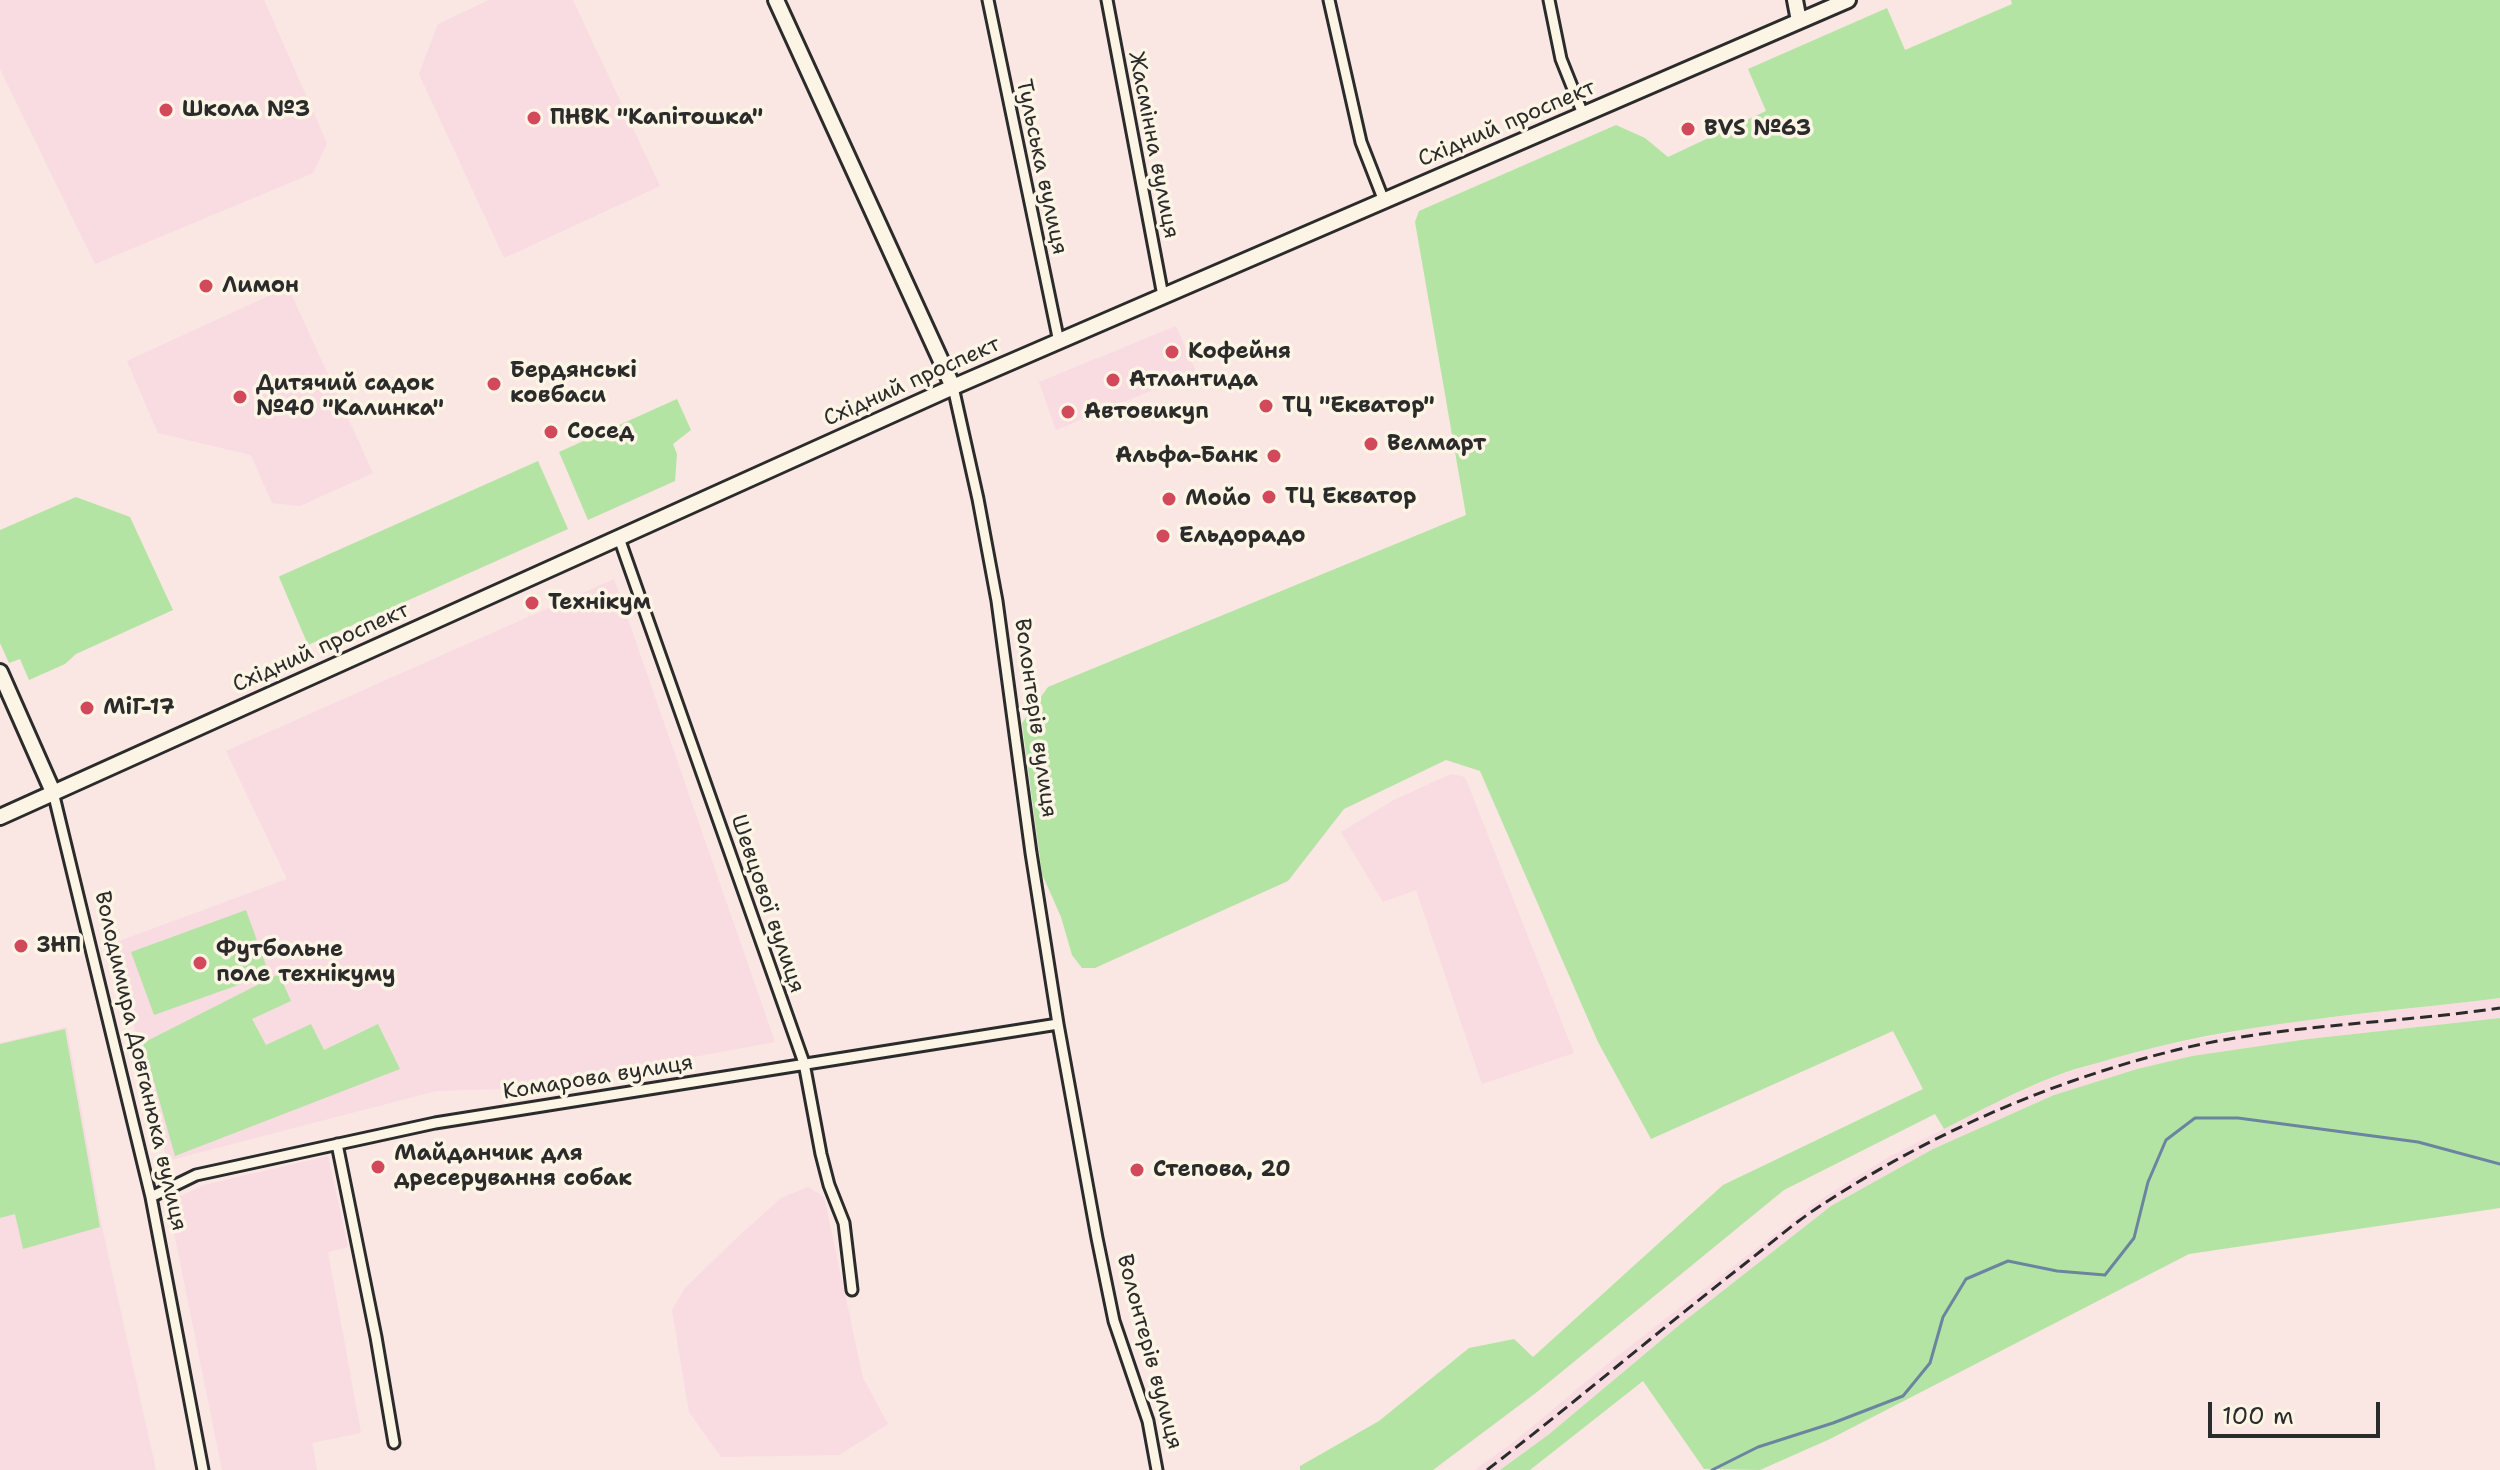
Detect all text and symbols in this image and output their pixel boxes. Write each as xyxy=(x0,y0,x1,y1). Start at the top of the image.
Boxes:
street label: Жасмінна вулиця xyxy=(1122,49,1184,241)
street label: Східний проспект xyxy=(1414,75,1600,173)
street label: Тульська вулиця xyxy=(1010,77,1072,257)
place label: Школа №3 xyxy=(182,97,310,123)
marker: Школа №3 xyxy=(157,101,175,119)
place label: ПНВК "Капітошка" xyxy=(550,105,763,131)
marker: ПНВК "Капітошка" xyxy=(525,109,543,127)
place label: BVS №63 xyxy=(1704,116,1811,142)
marker: BVS №63 xyxy=(1679,120,1697,138)
place label: Лимон xyxy=(222,273,299,299)
marker: Лимон xyxy=(197,277,215,295)
street label: Східний проспект xyxy=(820,331,1004,433)
place label: Кофейня xyxy=(1188,339,1291,365)
marker: Кофейня xyxy=(1163,343,1181,361)
place label: Бердянські ковбаси xyxy=(510,358,637,410)
place label: Атлантида xyxy=(1129,367,1258,393)
place label: Дитячий садок №40 "Калинка" xyxy=(256,371,444,422)
marker: Атлантида xyxy=(1104,371,1122,389)
marker: Бердянські ковбаси xyxy=(485,375,503,393)
marker: Дитячий садок №40 "Калинка" xyxy=(231,388,249,406)
place label: ТЦ "Екватор" xyxy=(1282,393,1435,419)
marker: ТЦ "Екватор" xyxy=(1257,397,1275,415)
place label: Автовикуп xyxy=(1084,399,1209,425)
marker: Автовикуп xyxy=(1059,403,1077,421)
place label: Сосед xyxy=(567,419,634,445)
marker: Сосед xyxy=(542,423,560,441)
place label: Велмарт xyxy=(1387,431,1486,457)
marker: Велмарт xyxy=(1362,435,1380,453)
place label: Альфа-Банк xyxy=(1115,443,1258,469)
marker: Альфа-Банк xyxy=(1265,447,1283,465)
place label: ТЦ Екватор xyxy=(1285,484,1416,510)
place label: Мойо xyxy=(1185,486,1251,512)
marker: ТЦ Екватор xyxy=(1260,488,1278,506)
marker: Мойо xyxy=(1160,490,1178,508)
place label: Ельдорадо xyxy=(1179,523,1306,549)
marker: Ельдорадо xyxy=(1154,527,1172,545)
place label: Технікум xyxy=(548,590,651,616)
marker: Технікум xyxy=(523,594,541,612)
street label: Східний проспект xyxy=(229,597,413,699)
street label: Волонтерів вулиця xyxy=(1008,617,1062,819)
place label: МіГ-17 xyxy=(103,695,175,721)
marker: МіГ-17 xyxy=(78,699,96,717)
street label: Шевцової вулиця xyxy=(724,811,810,997)
street label: Володимира Довганюка вулиця xyxy=(88,889,192,1233)
place label: ЗНП xyxy=(37,933,81,959)
marker: ЗНП xyxy=(12,937,30,955)
place label: Футбольне поле технікуму xyxy=(216,937,395,988)
marker: Футбольне поле технікуму xyxy=(191,954,209,972)
street label: Комарова вулиця xyxy=(501,1050,695,1106)
place label: Майданчик для дресерування собак xyxy=(394,1141,632,1192)
place label: Степова, 20 xyxy=(1153,1157,1291,1183)
marker: Майданчик для дресерування собак xyxy=(369,1158,387,1176)
marker: Степова, 20 xyxy=(1128,1161,1146,1179)
street label: Волонтерів вулиця xyxy=(1110,1252,1188,1452)
scale bar xyxy=(2212,1386,2384,1436)
text: 100 m xyxy=(2222,1400,2294,1432)

